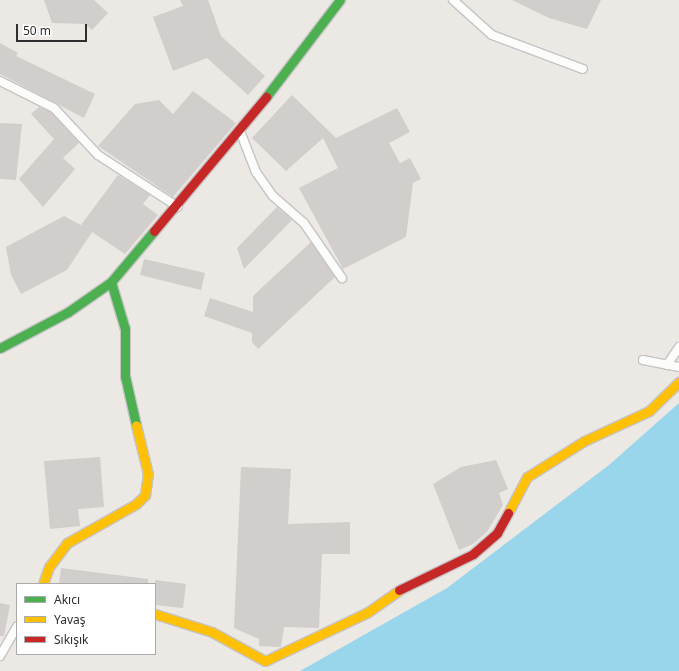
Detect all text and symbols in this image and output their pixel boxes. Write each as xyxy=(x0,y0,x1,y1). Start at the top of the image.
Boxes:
scale bar xyxy=(18,16,89,42)
text: 50 m xyxy=(23,22,51,39)
legend xyxy=(16,583,156,655)
text: Akıcı xyxy=(54,591,80,608)
text: Yavaş xyxy=(54,611,86,628)
text: Sıkışık xyxy=(54,631,88,648)

